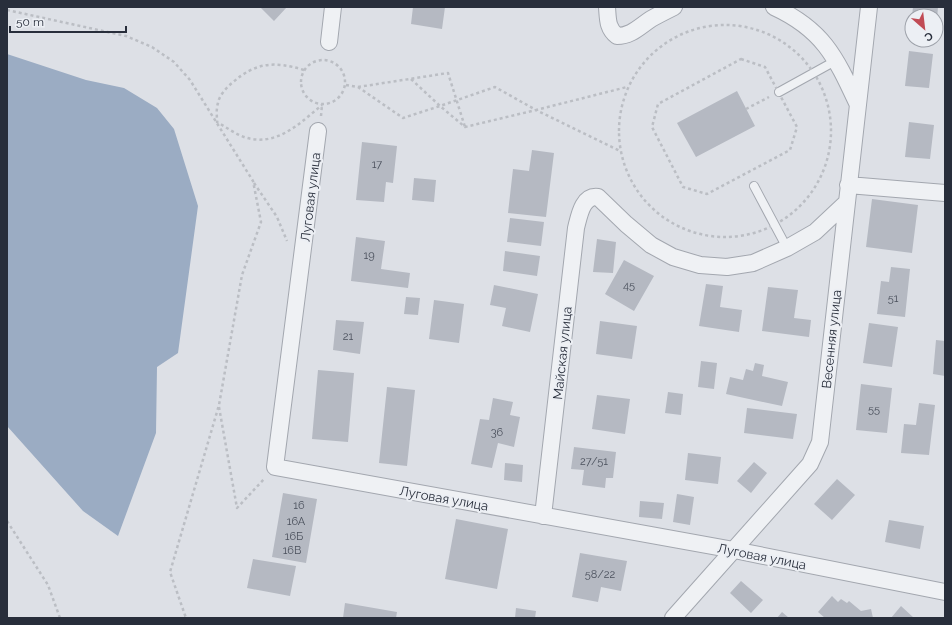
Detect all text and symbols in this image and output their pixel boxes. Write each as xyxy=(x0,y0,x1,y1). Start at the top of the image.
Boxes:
scale bar xyxy=(10,8,126,34)
north arrow xyxy=(904,8,944,48)
text: 50 m xyxy=(16,15,44,29)
text: С xyxy=(922,29,935,44)
street label: Луговая улица xyxy=(298,151,323,243)
house number: 17 xyxy=(372,158,382,171)
house number: 19 xyxy=(363,249,375,262)
house number: 45 xyxy=(623,279,635,292)
street label: Весенняя улица xyxy=(819,289,844,389)
house number: 51 xyxy=(888,292,899,305)
street label: Майская улица xyxy=(550,306,575,400)
house number: 21 xyxy=(343,330,354,343)
house number: 55 xyxy=(868,403,880,416)
house number: 36 xyxy=(491,426,504,439)
house number: 27/51 xyxy=(580,455,608,468)
street label: Луговая улица xyxy=(398,483,490,514)
house number: 16 xyxy=(293,499,305,512)
house number: 16А xyxy=(287,515,306,528)
house number: 16Б xyxy=(285,530,303,543)
street label: Луговая улица xyxy=(716,541,808,572)
house number: 16В xyxy=(283,544,301,557)
house number: 58/22 xyxy=(585,568,615,581)

